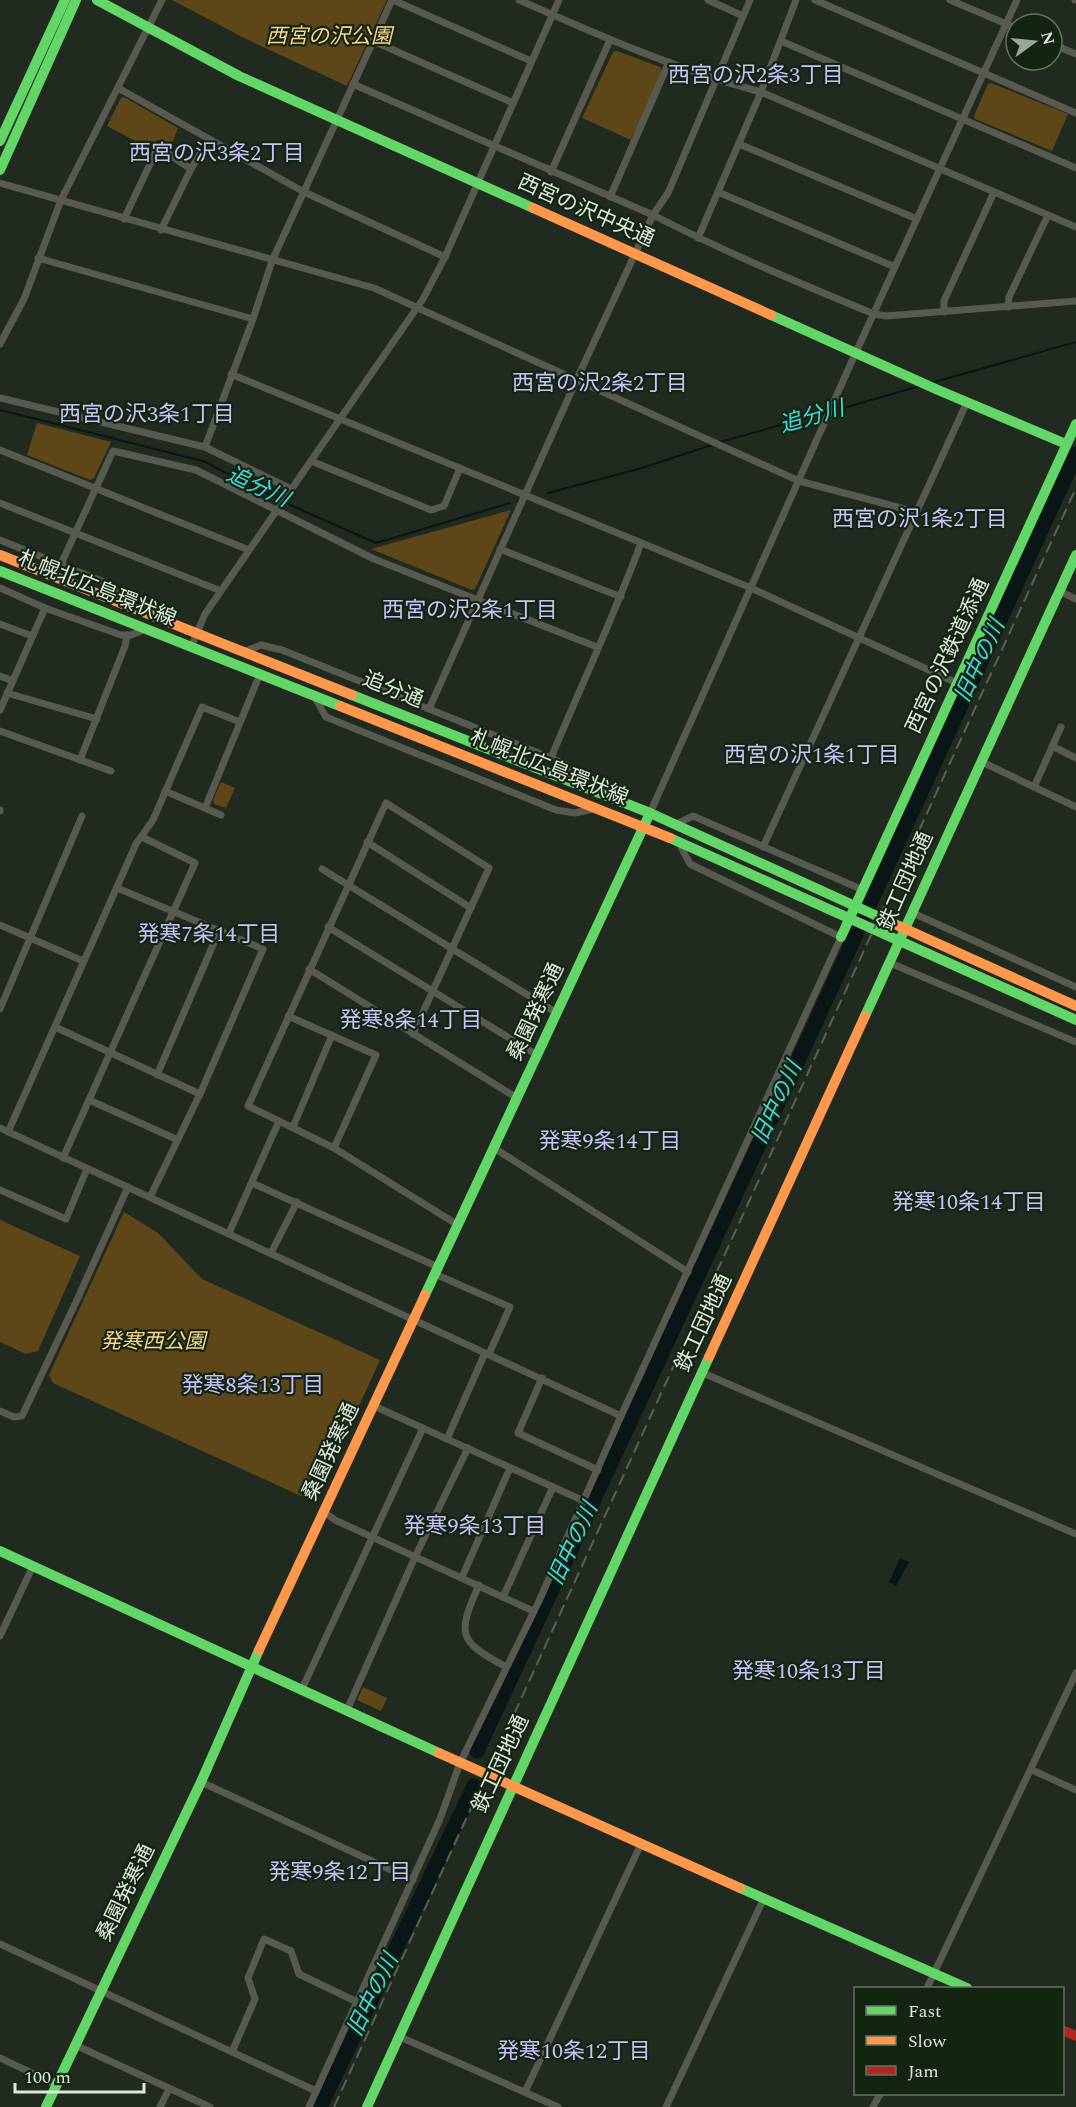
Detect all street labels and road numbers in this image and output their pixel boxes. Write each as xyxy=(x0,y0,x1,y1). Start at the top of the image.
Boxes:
street label: 西宮の沢中央通 xyxy=(512,166,660,256)
street label: 札幌北広島環状線 xyxy=(13,543,181,635)
street label: 西宮の沢鉄道添通 xyxy=(898,573,998,739)
street label: 追分通 xyxy=(358,663,428,717)
street label: 札幌北広島環状線 xyxy=(465,722,633,814)
street label: 鉄工団地通 xyxy=(870,827,942,935)
street label: 桑園発寒通 xyxy=(499,958,573,1066)
street label: 鉄工団地通 xyxy=(667,1269,741,1377)
street label: 桑園発寒通 xyxy=(294,1398,368,1506)
street label: 鉄工団地通 xyxy=(464,1710,538,1818)
street label: 桑園発寒通 xyxy=(89,1839,163,1947)

